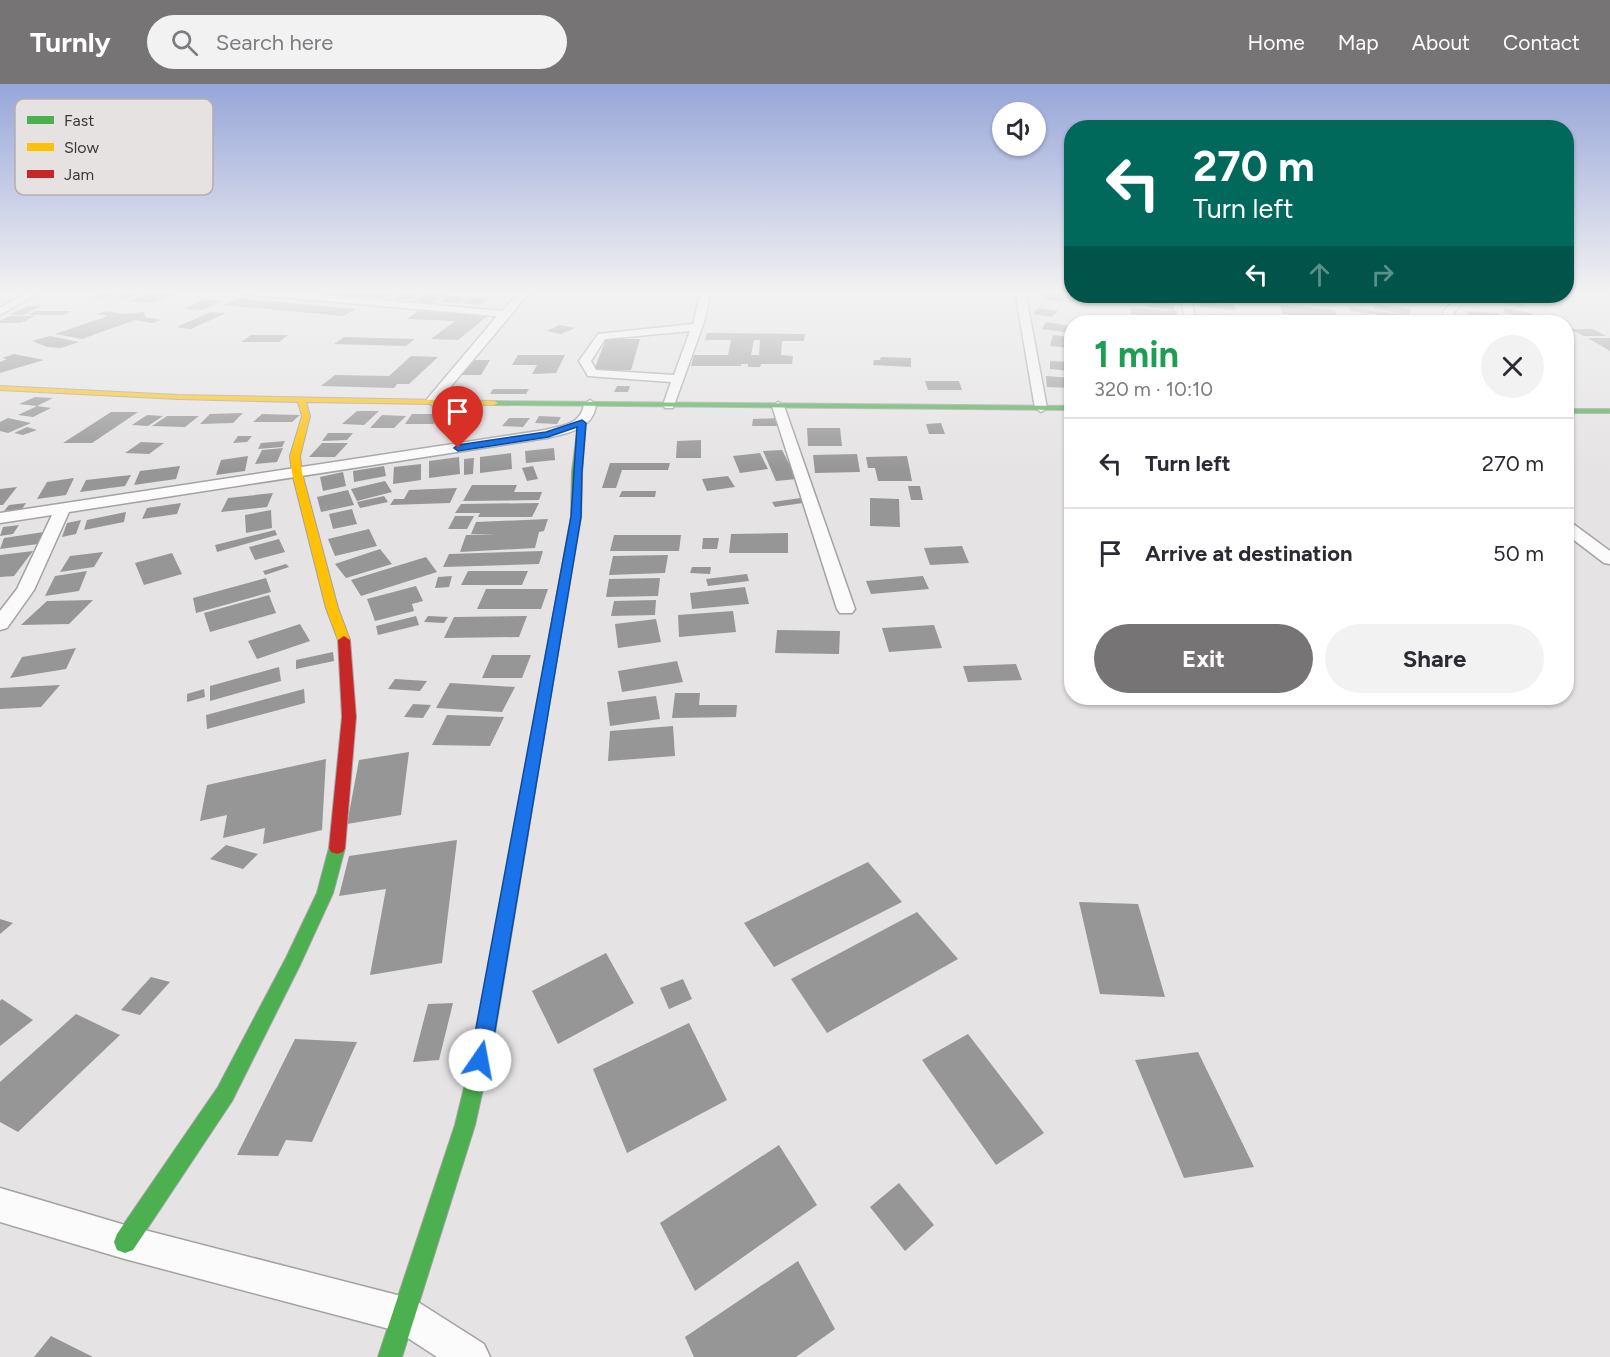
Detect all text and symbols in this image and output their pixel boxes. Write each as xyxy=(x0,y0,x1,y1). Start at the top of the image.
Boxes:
search box xyxy=(147,15,567,69)
text: Turnly xyxy=(30,25,111,59)
icon: search xyxy=(168,26,201,59)
text: Search here xyxy=(216,29,333,56)
text: Home xyxy=(1248,30,1305,55)
text: Map xyxy=(1338,30,1379,55)
text: About xyxy=(1412,30,1470,55)
text: Contact xyxy=(1503,30,1580,55)
legend xyxy=(15,99,213,195)
map controls xyxy=(992,102,1046,156)
button: sound xyxy=(992,102,1046,156)
text: Fast xyxy=(64,111,94,130)
text: Slow xyxy=(64,138,99,157)
text: 270 m xyxy=(1193,141,1315,192)
icon: left xyxy=(1094,144,1172,222)
text: Jam xyxy=(64,165,94,184)
text: Turn left xyxy=(1193,192,1293,225)
icon: left xyxy=(1240,258,1273,291)
icon: ahead xyxy=(1303,258,1336,291)
icon: right xyxy=(1366,258,1399,291)
text: 1 min xyxy=(1094,333,1179,376)
button: close xyxy=(1481,335,1544,398)
text: 320 m · 10:10 xyxy=(1094,377,1213,401)
pin xyxy=(432,386,483,448)
icon: arrive xyxy=(441,395,474,428)
icon: left xyxy=(1094,447,1127,480)
text: Turn left xyxy=(1145,450,1231,477)
text: 270 m xyxy=(1482,450,1544,477)
icon: arrive xyxy=(1094,537,1127,570)
text: Arrive at destination xyxy=(1145,540,1353,567)
text: 50 m xyxy=(1493,540,1544,567)
button: Exit xyxy=(1094,624,1313,693)
button: Share xyxy=(1325,624,1544,693)
position arrow xyxy=(448,1028,512,1092)

